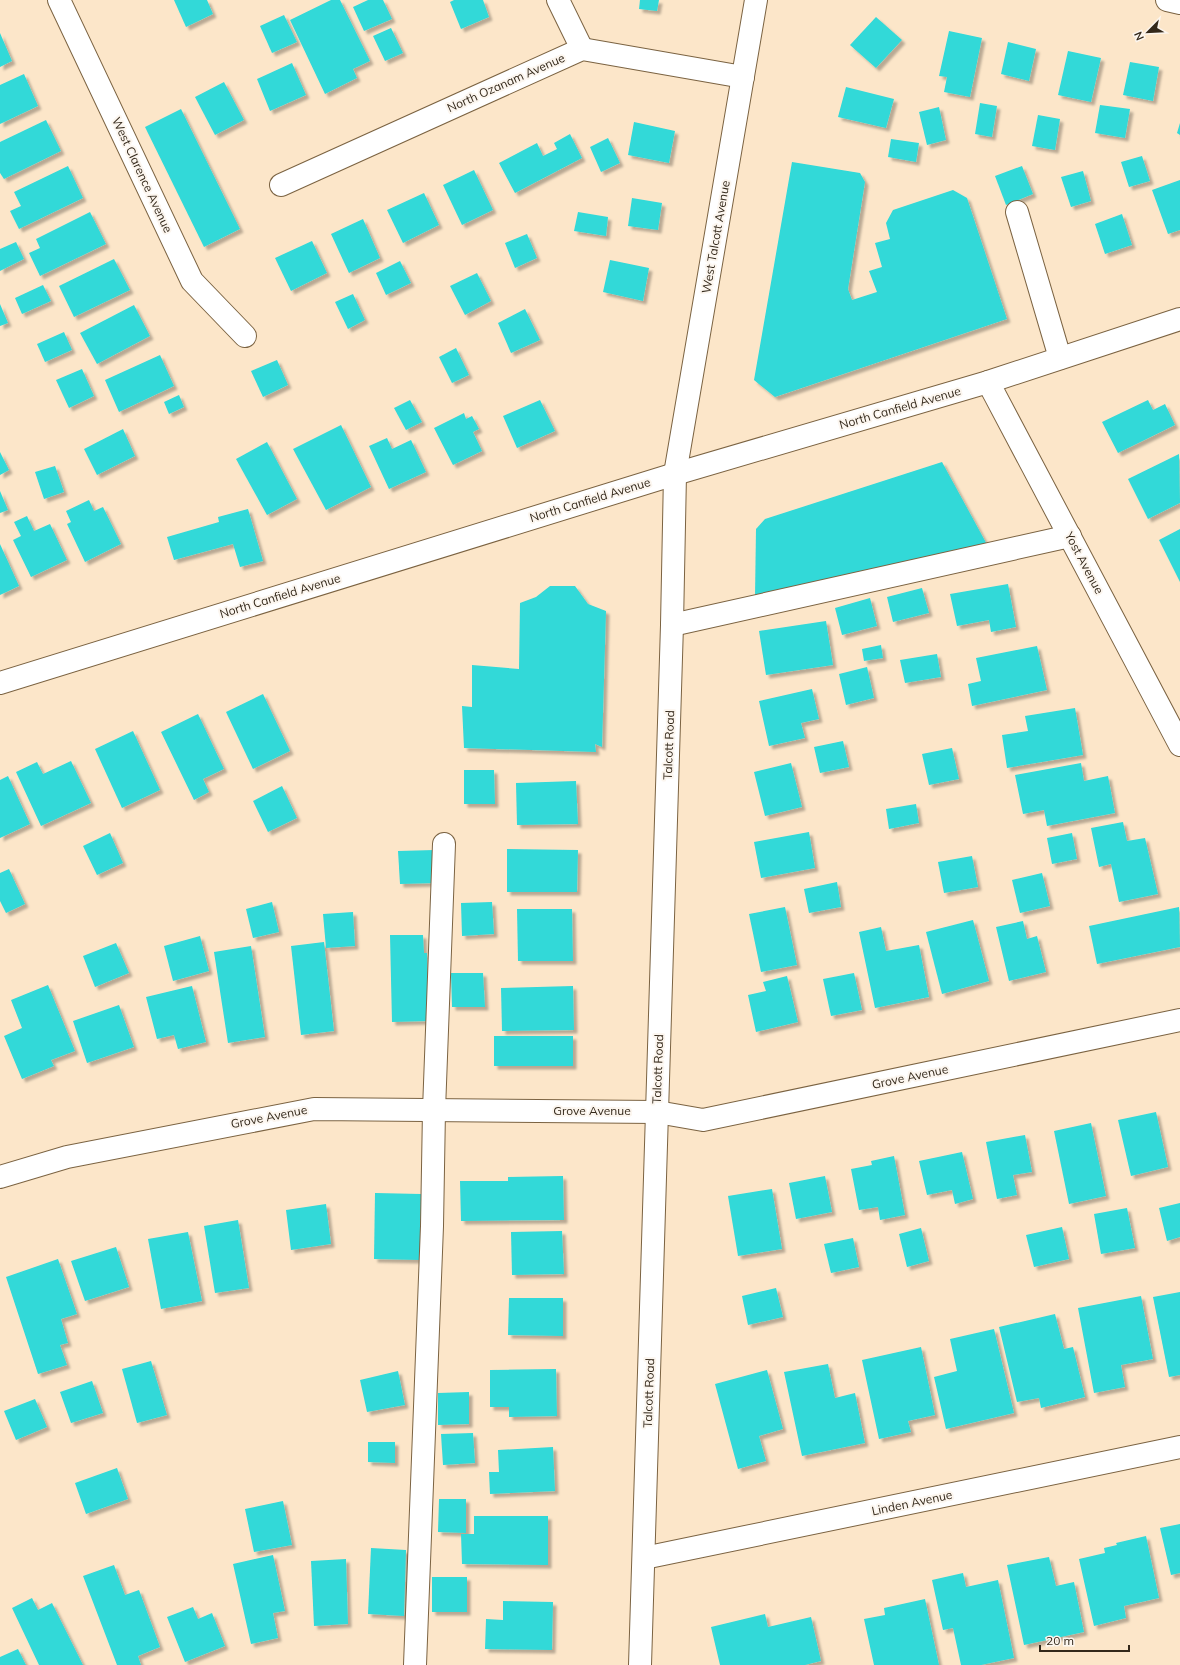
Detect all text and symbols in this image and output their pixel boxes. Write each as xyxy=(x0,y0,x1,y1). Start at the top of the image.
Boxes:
north arrow xyxy=(1128,12,1168,52)
text: N xyxy=(1131,29,1147,43)
street label: North Ozanam Avenue xyxy=(445,50,567,115)
street label: West Clarence Avenue xyxy=(109,115,176,235)
street label: West Talcott Avenue xyxy=(698,179,733,295)
street label: North Canfield Avenue xyxy=(837,383,962,432)
street label: North Canfield Avenue xyxy=(528,474,652,525)
street label: Yost Avenue xyxy=(1061,528,1107,596)
street label: North Canfield Avenue xyxy=(218,570,342,621)
street label: Talcott Road xyxy=(660,710,677,780)
street label: Talcott Road xyxy=(649,1034,666,1104)
street label: Grove Avenue xyxy=(870,1061,949,1092)
street label: Grove Avenue xyxy=(229,1102,308,1131)
street label: Grove Avenue xyxy=(553,1103,631,1118)
street label: Talcott Road xyxy=(640,1358,657,1428)
street label: Linden Avenue xyxy=(870,1487,954,1518)
scale bar xyxy=(1040,1627,1129,1653)
text: 20 m xyxy=(1046,1633,1074,1648)

